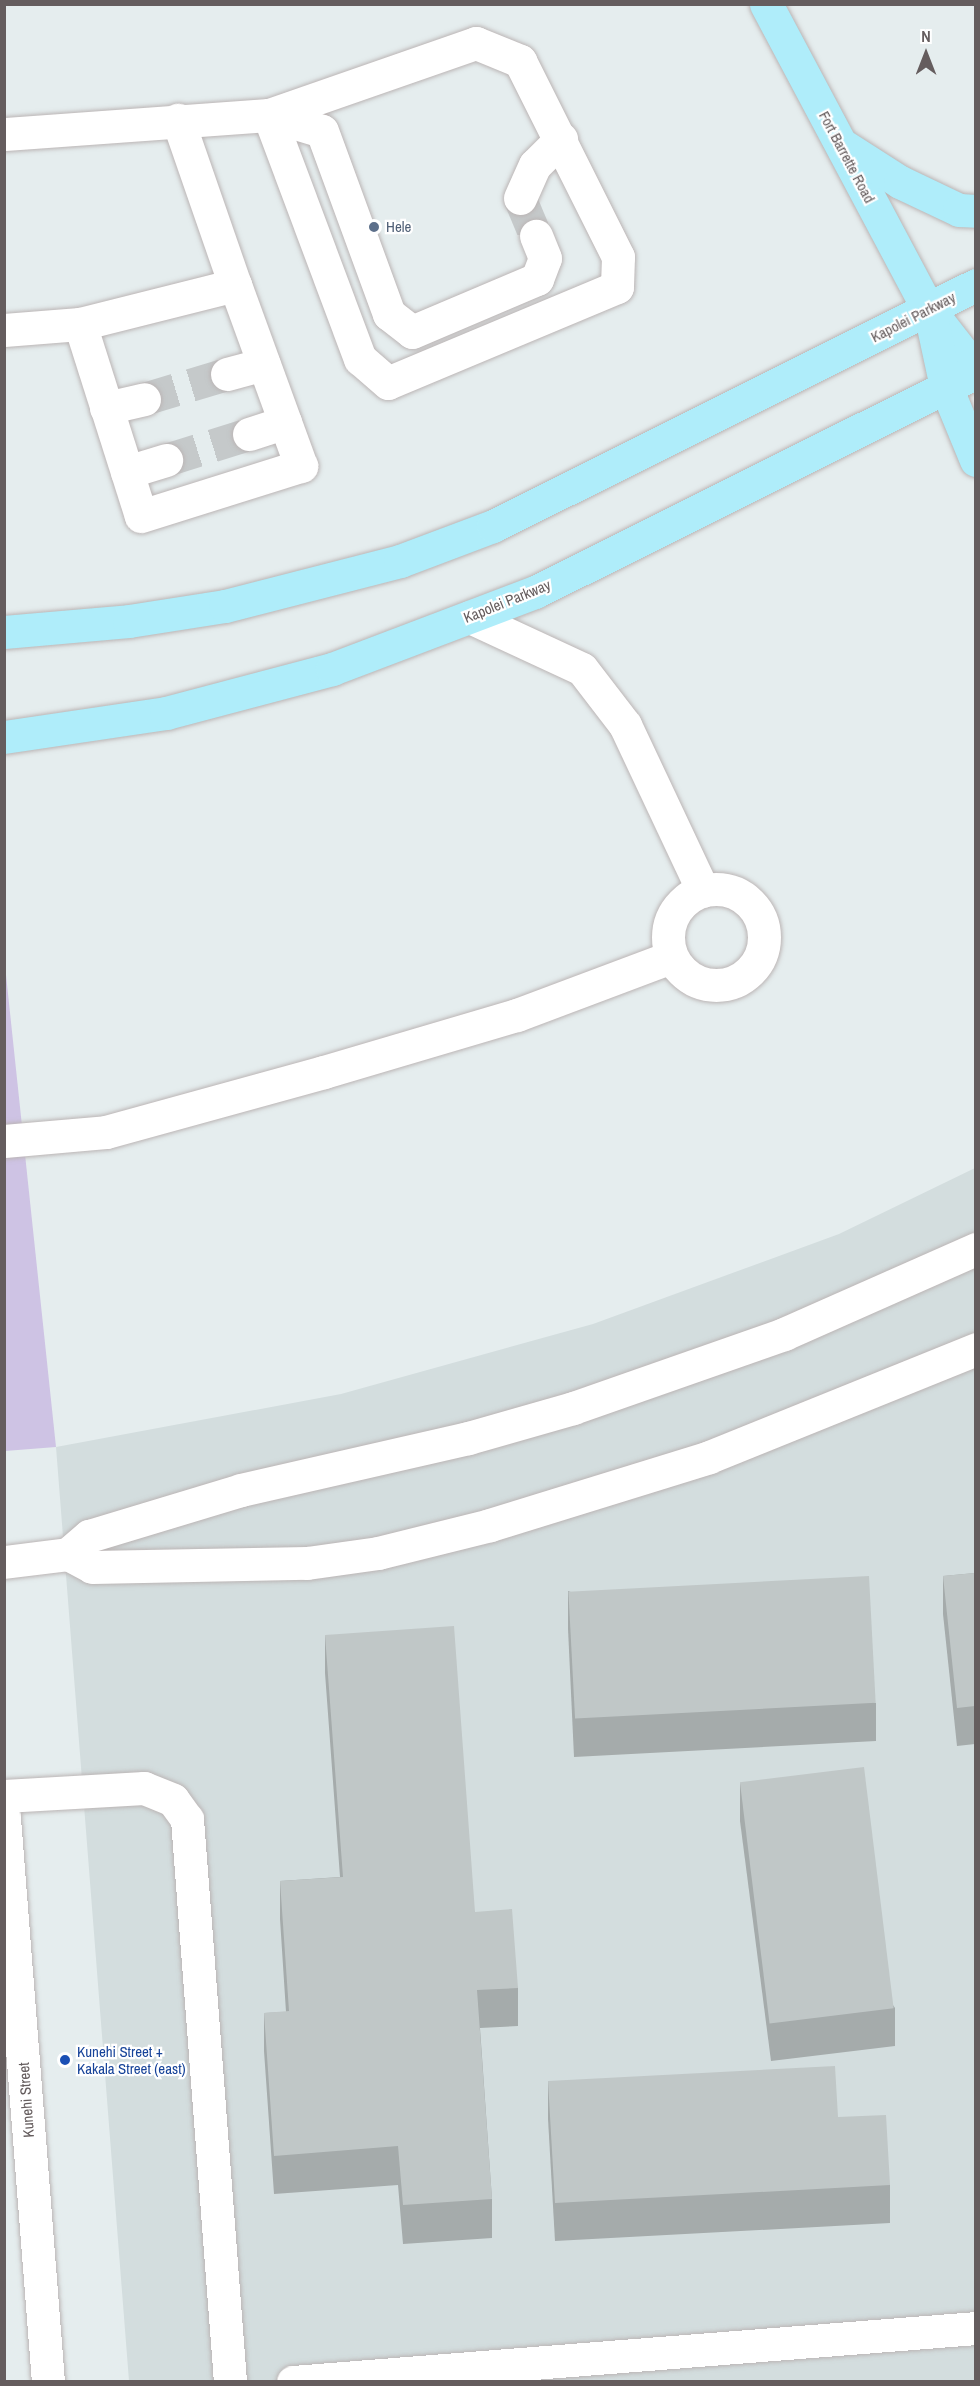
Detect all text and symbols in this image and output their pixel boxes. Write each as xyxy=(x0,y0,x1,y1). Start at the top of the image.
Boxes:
north arrow xyxy=(896,24,956,84)
text: N xyxy=(921,25,931,47)
street label: Fort Barrette Road xyxy=(815,108,879,206)
place label: Hele xyxy=(386,218,411,236)
marker: Hele xyxy=(367,220,381,234)
street label: Kapolei Parkway xyxy=(868,288,958,346)
street label: Kapolei Parkway xyxy=(461,575,553,627)
place label: Kunehi Street + Kakala Street (east) xyxy=(77,2042,186,2077)
marker: Kunehi Street + Kakala Street (east) xyxy=(58,2053,72,2067)
street label: Kunehi Street xyxy=(14,2062,38,2138)

